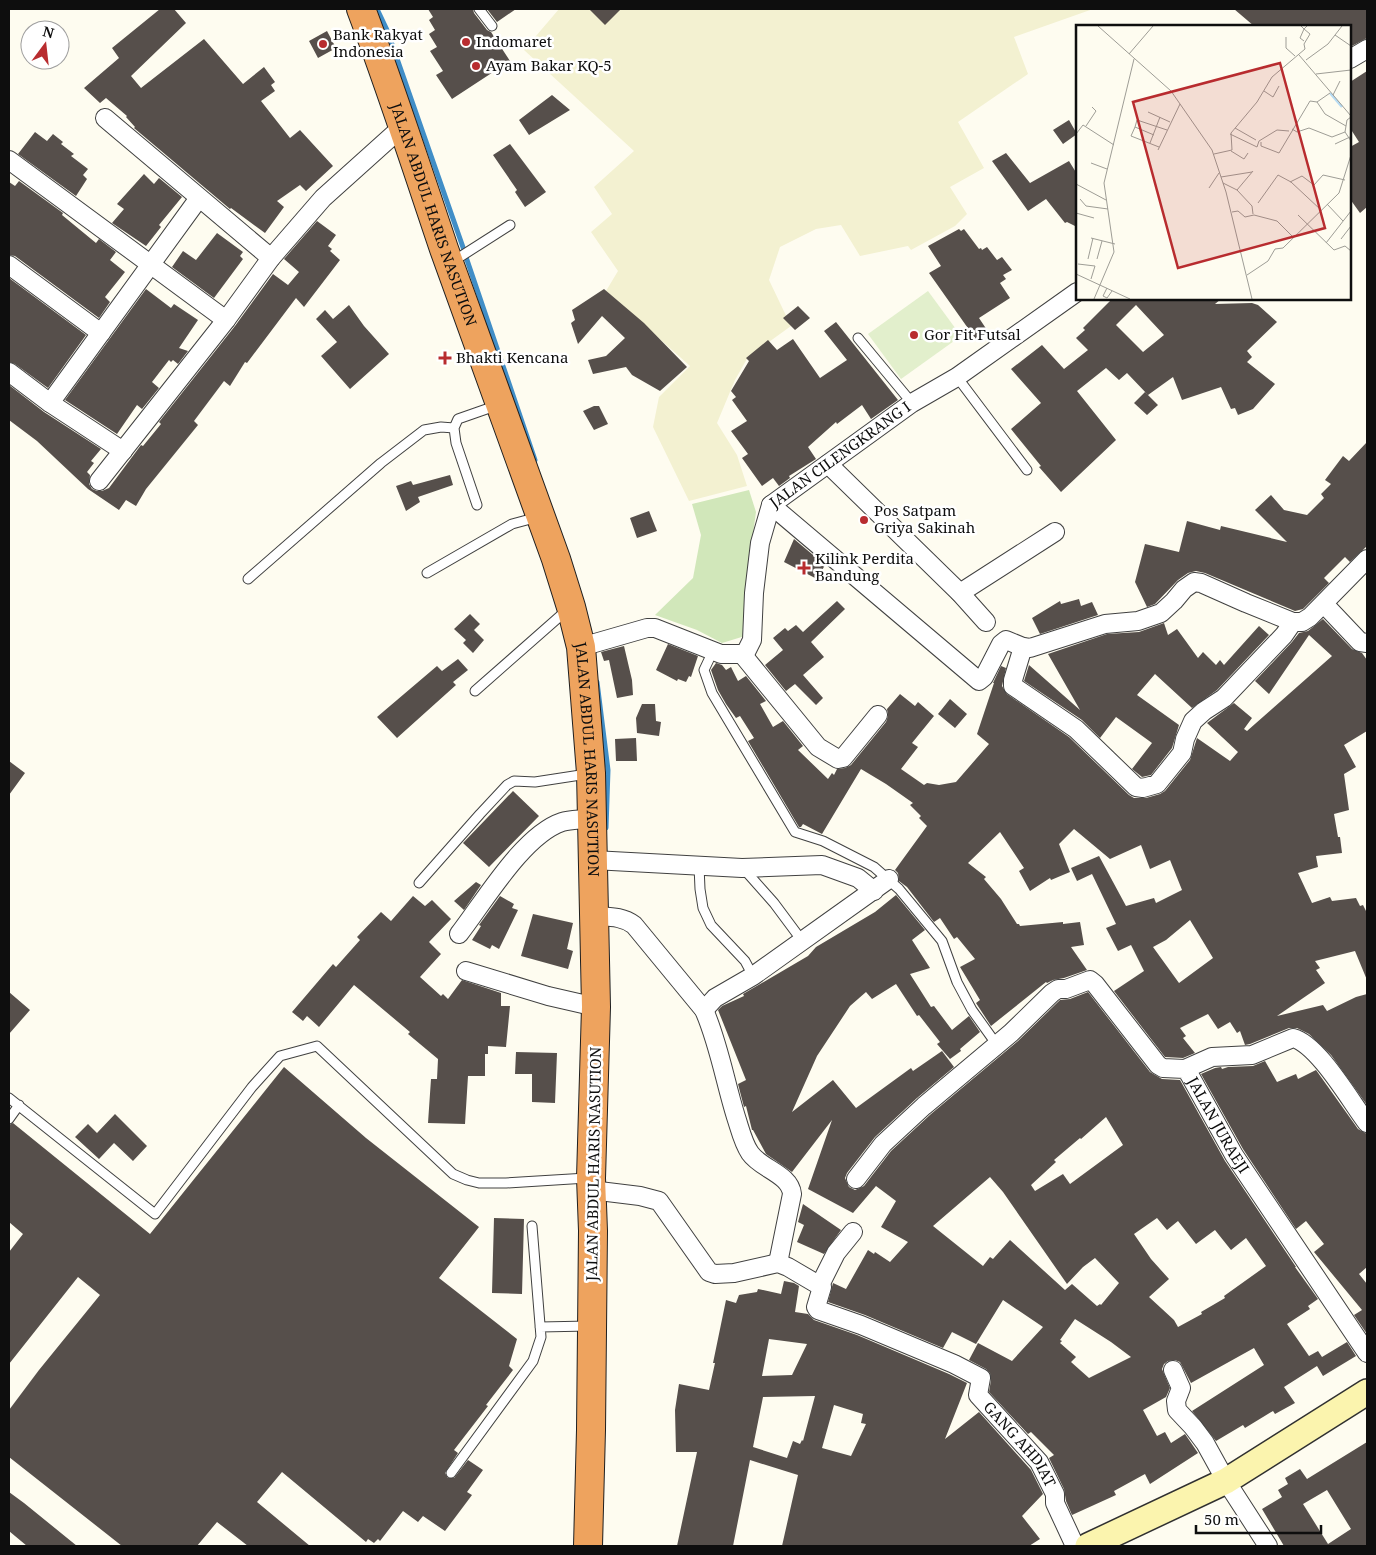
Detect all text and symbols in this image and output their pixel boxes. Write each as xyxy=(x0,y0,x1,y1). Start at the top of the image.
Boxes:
north arrow xyxy=(20,20,70,70)
text: N xyxy=(41,21,56,43)
place label: Bank Rakyat Indonesia xyxy=(333,24,423,61)
inset map xyxy=(1076,25,1351,300)
place label: Indomaret xyxy=(476,31,552,51)
marker: Indomaret xyxy=(460,36,472,48)
marker: Bank Rakyat Indonesia xyxy=(317,38,329,50)
place label: Ayam Bakar KQ-5 xyxy=(486,55,612,75)
marker: Ayam Bakar KQ-5 xyxy=(470,60,482,72)
street label: JALAN ABDUL HARIS NASUTION xyxy=(386,99,482,329)
place label: Gor Fit Futsal xyxy=(924,324,1021,344)
marker: Gor Fit Futsal xyxy=(908,329,920,341)
place label: Bhakti Kencana xyxy=(456,347,568,367)
marker: Bhakti Kencana xyxy=(438,351,452,365)
street label: JALAN CILENGKRANG I xyxy=(764,396,914,512)
place label: Pos Satpam Griya Sakinah xyxy=(874,500,976,537)
marker: Pos Satpam Griya Sakinah xyxy=(858,514,870,526)
place label: Kilink Perdita Bandung xyxy=(815,548,914,585)
marker: Kilink Perdita Bandung xyxy=(797,561,811,575)
street label: JALAN ABDUL HARIS NASUTION xyxy=(571,639,604,878)
street label: JALAN ABDUL HARIS NASUTION xyxy=(581,1046,605,1282)
street label: JALAN JURAEJI xyxy=(1183,1072,1254,1177)
street label: GANG AHDIAT xyxy=(980,1397,1061,1490)
scale bar xyxy=(1196,1502,1321,1534)
text: 50 m xyxy=(1204,1509,1239,1529)

